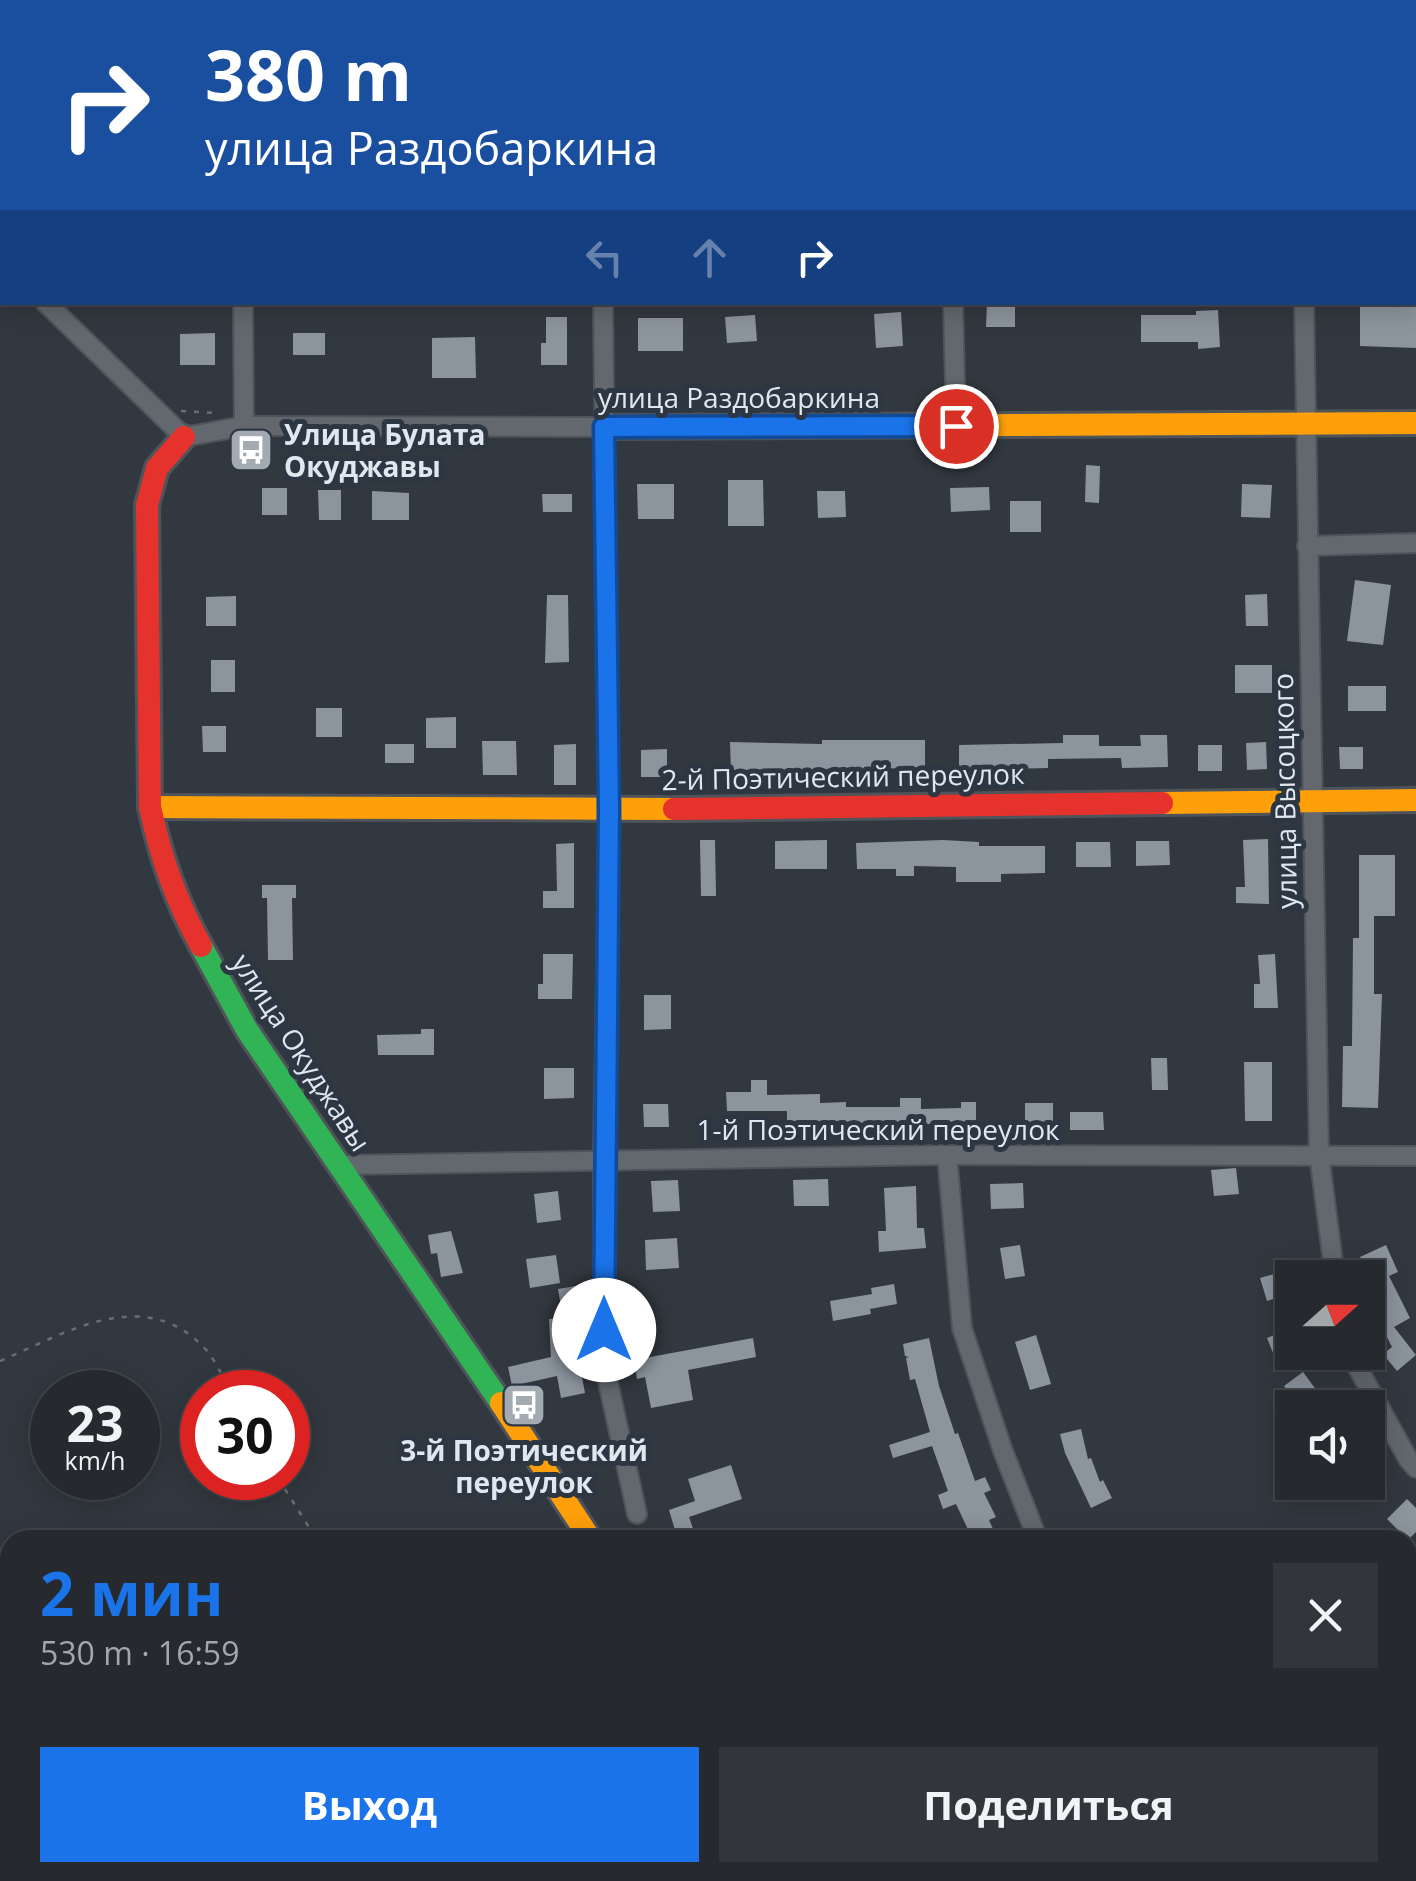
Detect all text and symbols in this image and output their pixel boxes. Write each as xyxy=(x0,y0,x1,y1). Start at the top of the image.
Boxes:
text: 380 m xyxy=(205,26,412,122)
icon: right xyxy=(40,40,170,170)
text: улица Раздобаркина xyxy=(205,117,658,178)
icon: left xyxy=(577,230,632,285)
icon: ahead xyxy=(682,230,737,285)
icon: right xyxy=(787,230,842,285)
street label: улица Раздобаркина xyxy=(598,378,880,416)
pin xyxy=(914,384,999,469)
icon: arrive xyxy=(929,399,984,454)
place label: Улица Булата Окуджавы xyxy=(284,415,485,485)
bus stop icon: Улица Булата Окуджавы xyxy=(228,427,274,473)
street label: улица Высоцкого xyxy=(1263,673,1305,909)
street label: 2-й Поэтический переулок xyxy=(661,754,1025,798)
street label: улица Окуджавы xyxy=(224,946,380,1158)
street label: 1-й Поэтический переулок xyxy=(697,1110,1060,1148)
north arrow xyxy=(1275,1260,1385,1370)
map controls xyxy=(1275,1260,1385,1500)
position arrow xyxy=(552,1278,656,1382)
speed limit sign: 30 xyxy=(180,1370,310,1500)
bus stop icon: 3-й Поэтический переулок xyxy=(501,1382,547,1428)
text: 23 xyxy=(66,1389,124,1457)
button: sound xyxy=(1275,1390,1385,1500)
place label: 3-й Поэтический переулок xyxy=(400,1431,648,1501)
text: km/h xyxy=(65,1443,125,1477)
text: 2 мин xyxy=(40,1552,224,1634)
button: close xyxy=(1273,1563,1378,1668)
text: 530 m · 16:59 xyxy=(40,1631,239,1674)
button: Выход xyxy=(40,1747,699,1862)
button: Поделиться xyxy=(719,1747,1378,1862)

